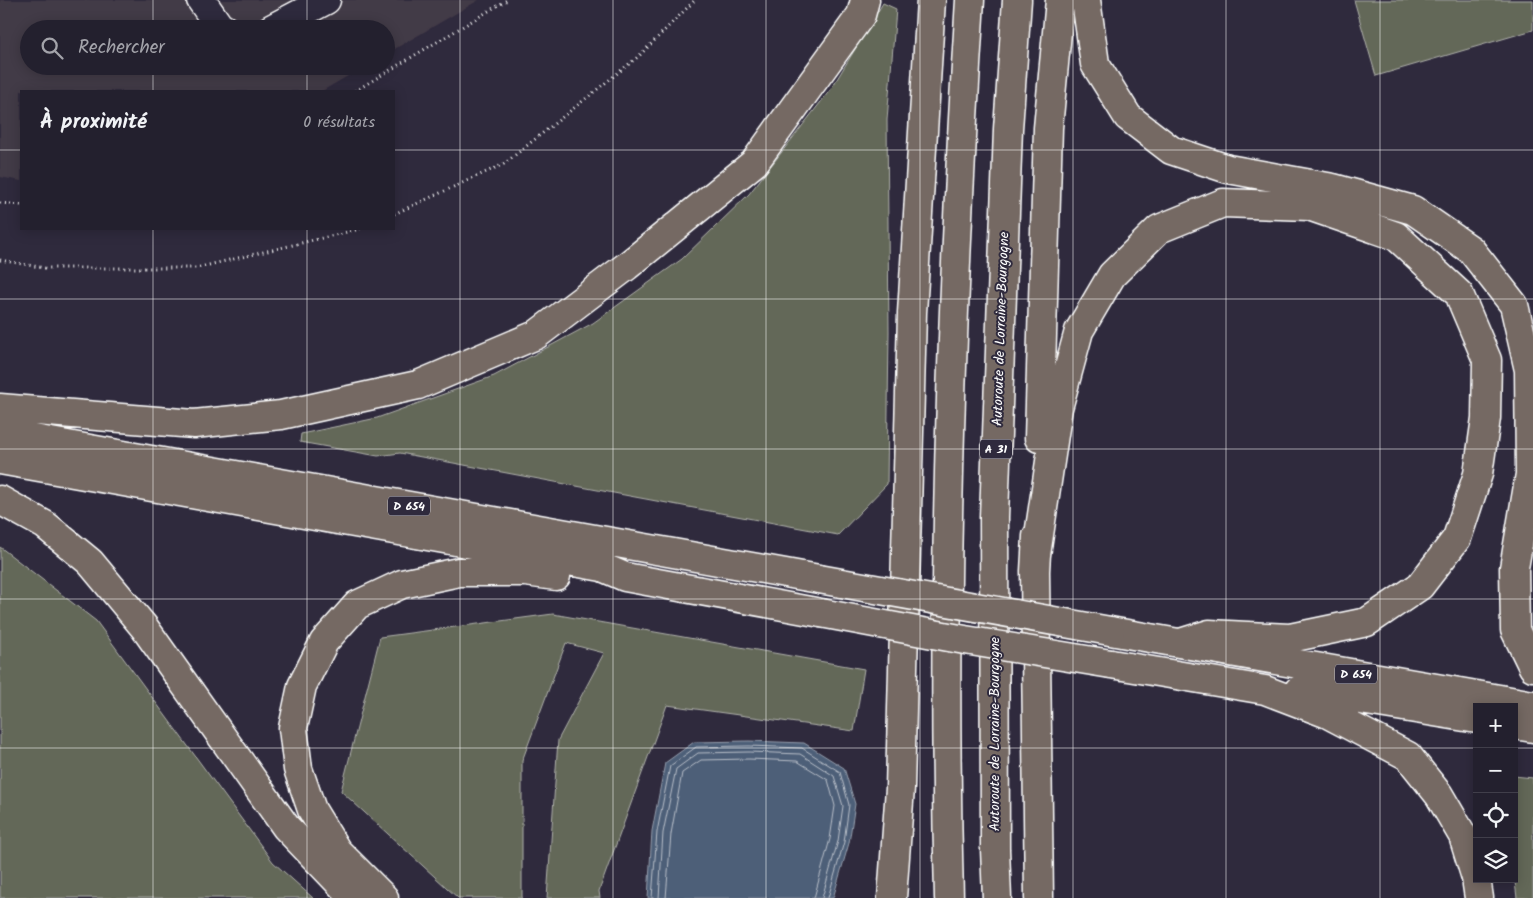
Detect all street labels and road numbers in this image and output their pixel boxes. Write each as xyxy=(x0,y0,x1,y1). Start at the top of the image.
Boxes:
street label: Autoroute de Lorraine-Bourgogne xyxy=(987,231,1015,426)
road number: A 31 xyxy=(980,439,1012,458)
road number: D 654 xyxy=(388,496,430,516)
street label: Autoroute de Lorraine-Bourgogne xyxy=(984,636,1006,831)
road number: D 654 xyxy=(1335,664,1377,684)

